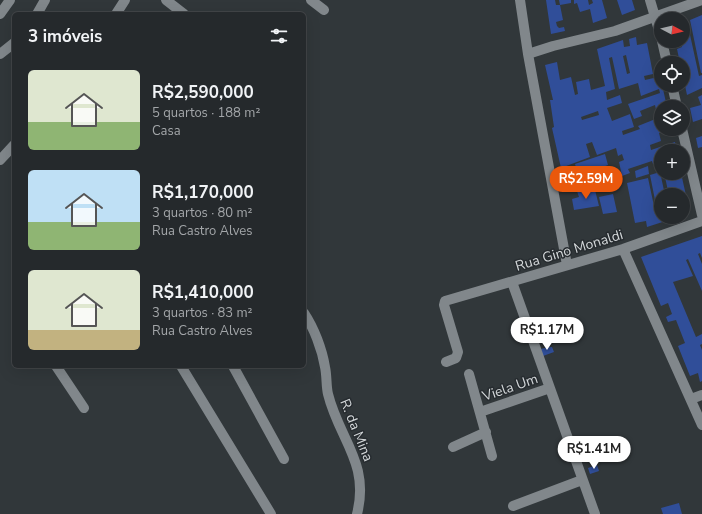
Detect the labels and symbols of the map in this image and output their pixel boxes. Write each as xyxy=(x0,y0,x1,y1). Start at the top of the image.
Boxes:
north arrow xyxy=(654,12,690,48)
pin: R$2.59M xyxy=(549,166,623,200)
street label: Rua Gino Monaldi xyxy=(513,225,625,276)
pin: R$1.17M xyxy=(510,317,584,351)
street label: Viela Um xyxy=(479,369,541,406)
street label: R. da Mina xyxy=(335,396,378,464)
pin: R$1.41M xyxy=(557,436,631,470)

